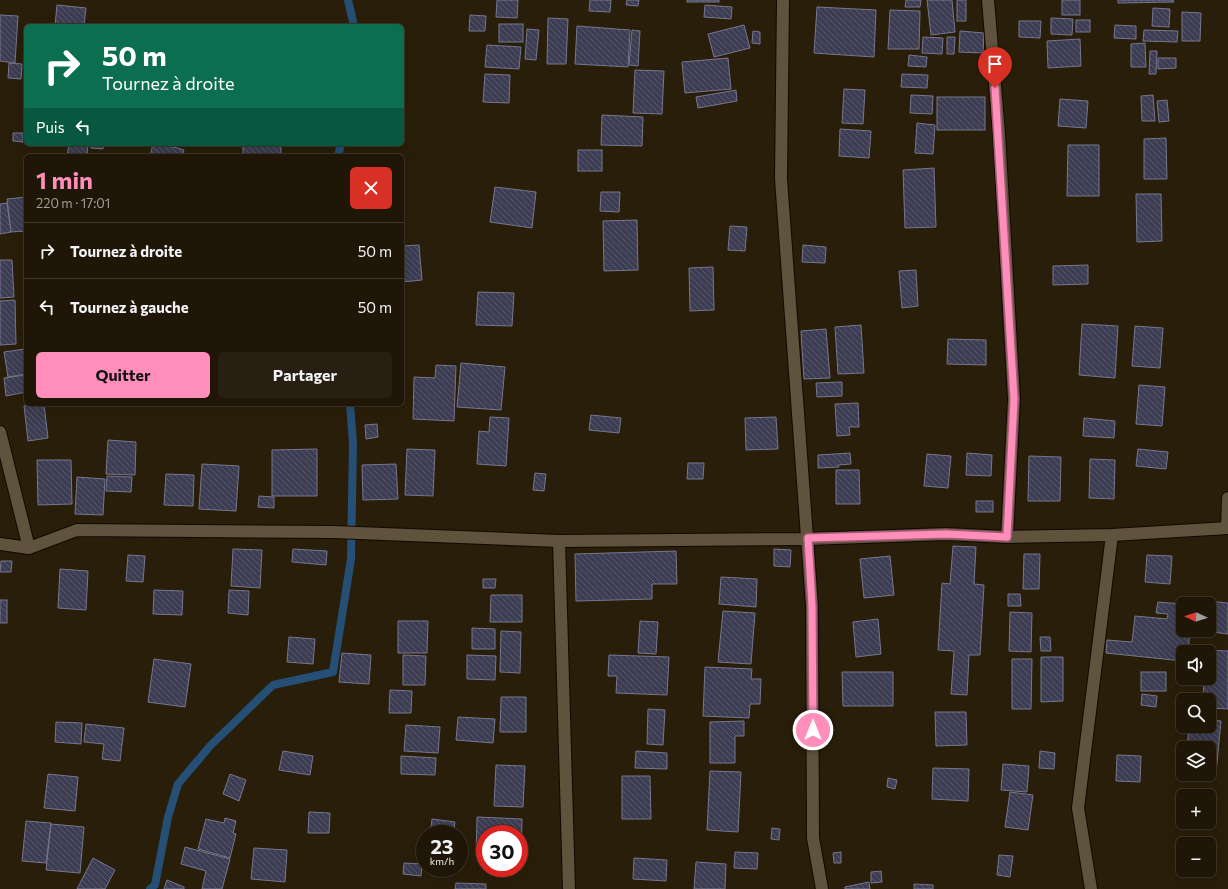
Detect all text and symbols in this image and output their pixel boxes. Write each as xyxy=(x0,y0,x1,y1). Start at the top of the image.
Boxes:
text: 50 m xyxy=(102,38,167,72)
icon: right xyxy=(36,40,88,92)
pin xyxy=(978,47,1012,88)
icon: arrive xyxy=(984,53,1006,75)
text: Tournez à droite xyxy=(102,72,235,94)
icon: left xyxy=(72,116,94,138)
text: Puis xyxy=(36,118,64,136)
text: 1 min xyxy=(36,165,93,194)
button: close xyxy=(350,167,392,209)
text: 220 m · 17:01 xyxy=(36,195,110,211)
icon: right xyxy=(36,240,58,262)
text: Tournez à droite xyxy=(70,242,182,260)
text: 50 m xyxy=(358,242,392,260)
icon: left xyxy=(36,296,58,318)
text: Tournez à gauche xyxy=(70,298,189,316)
text: 50 m xyxy=(358,298,392,316)
button: Quitter xyxy=(36,352,210,398)
button: Partager xyxy=(218,352,392,398)
north arrow xyxy=(1176,597,1216,637)
map controls xyxy=(1176,597,1216,877)
button: sound xyxy=(1176,645,1216,685)
button: search xyxy=(1176,693,1216,733)
position arrow xyxy=(792,709,834,751)
button: layers xyxy=(1176,741,1216,781)
button: + xyxy=(1176,789,1216,829)
speed limit sign: 30 xyxy=(476,825,528,877)
text: 23 xyxy=(430,834,454,858)
button: − xyxy=(1176,837,1216,877)
text: km/h xyxy=(430,855,454,867)

